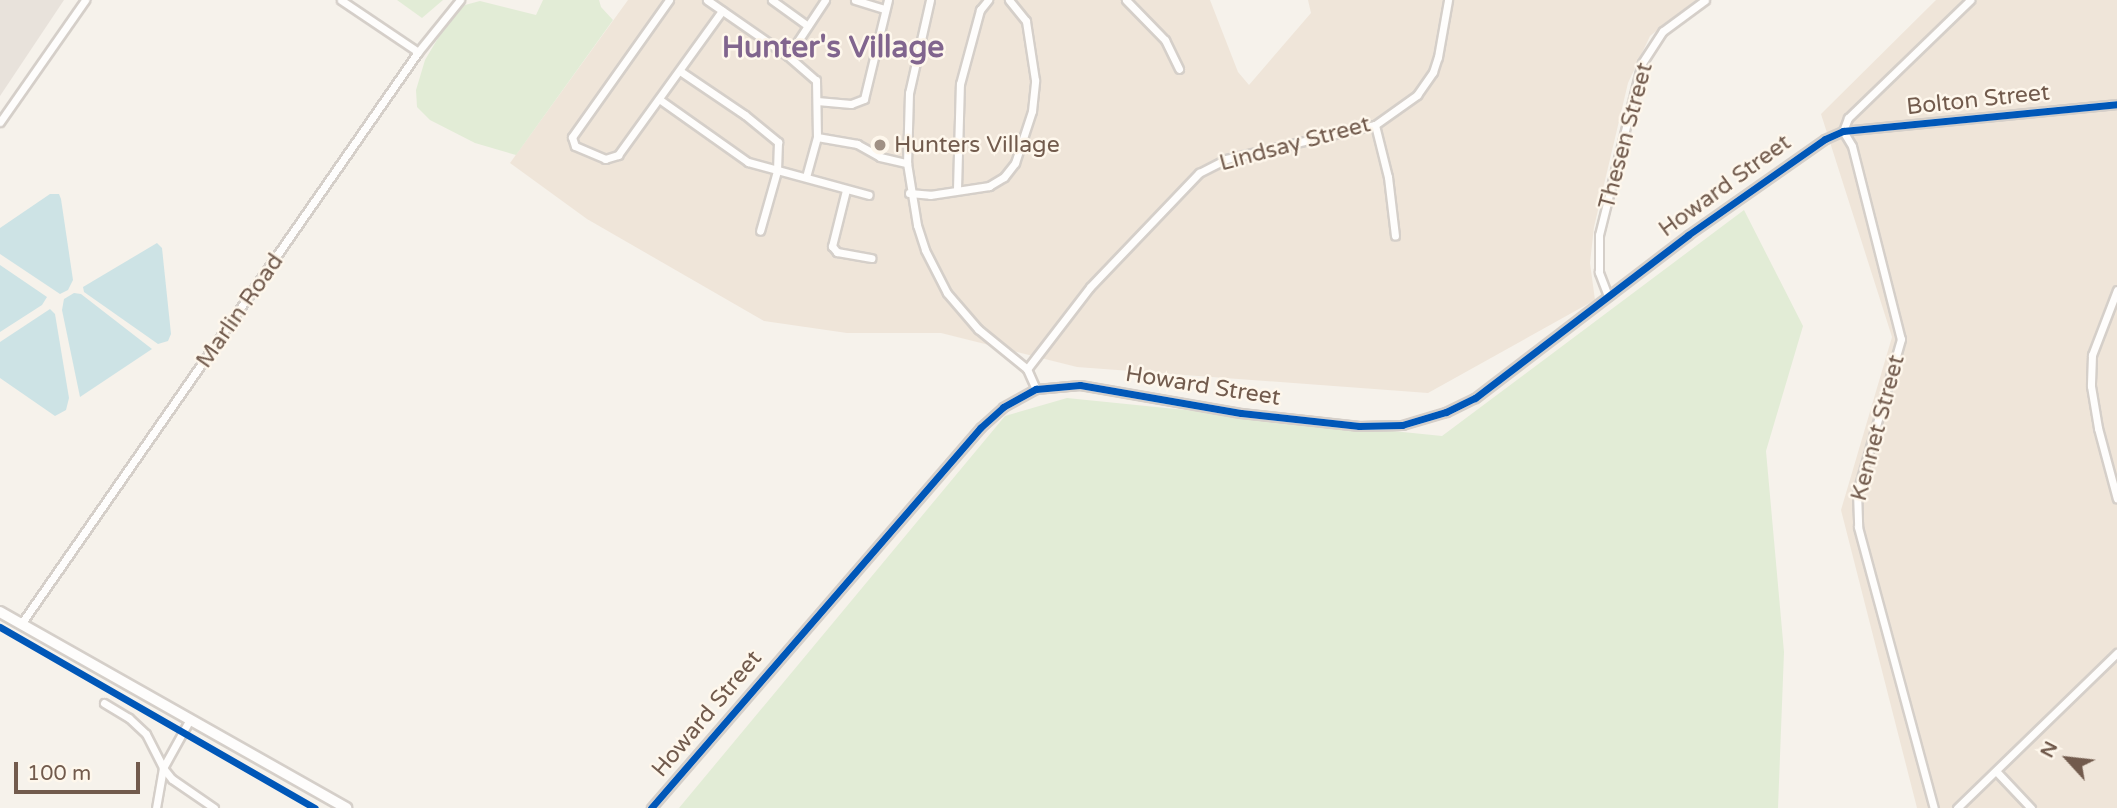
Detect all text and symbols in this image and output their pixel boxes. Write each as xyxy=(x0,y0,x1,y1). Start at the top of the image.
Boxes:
district label: Hunter's Village xyxy=(722,30,944,66)
street label: Thesen Street xyxy=(1593,60,1659,212)
street label: Bolton Street xyxy=(1905,79,2051,121)
street label: Lindsay Street xyxy=(1216,111,1374,177)
street label: Howard Street xyxy=(1654,129,1796,243)
place label: Hunters Village xyxy=(894,131,1060,159)
marker: Hunters Village xyxy=(872,137,888,153)
street label: Marlin Road xyxy=(190,249,290,373)
street label: Kennet Street xyxy=(1845,352,1911,504)
street label: Howard Street xyxy=(1124,360,1282,412)
street label: Howard Street xyxy=(646,645,768,783)
north arrow xyxy=(2033,724,2103,794)
text: N xyxy=(2036,738,2063,761)
scale bar xyxy=(18,748,144,792)
text: 100 m xyxy=(27,761,91,786)

